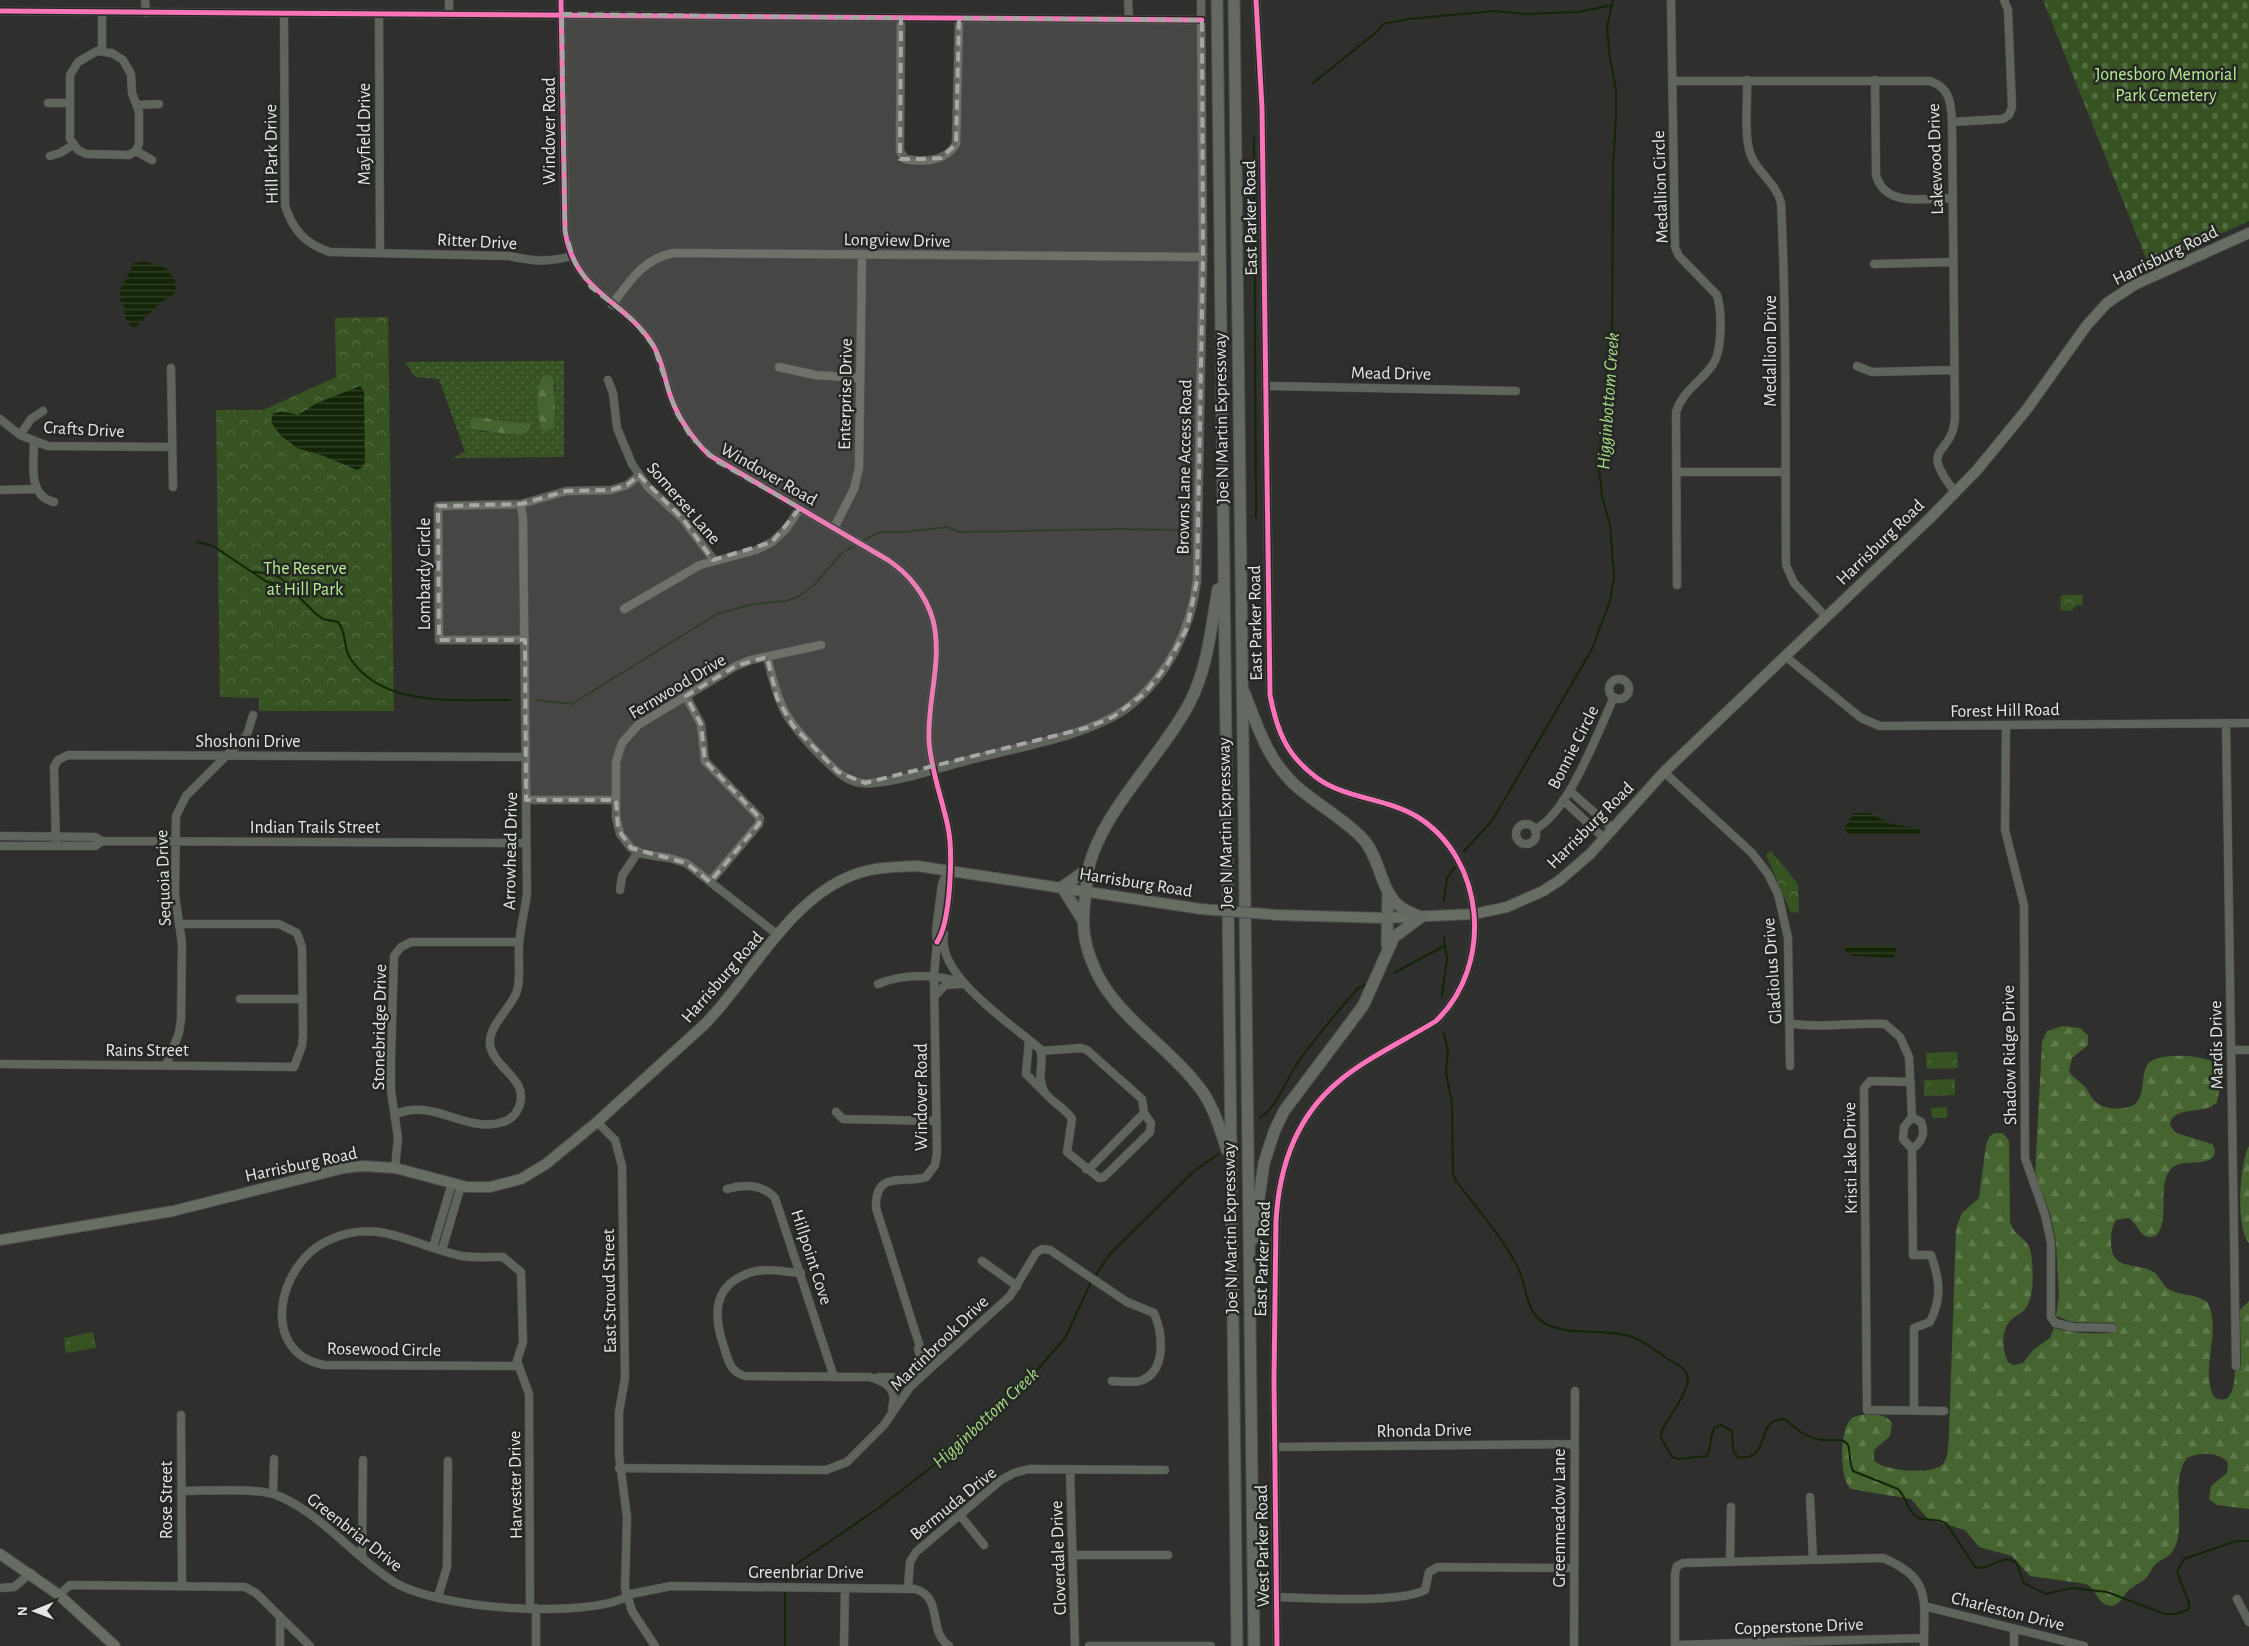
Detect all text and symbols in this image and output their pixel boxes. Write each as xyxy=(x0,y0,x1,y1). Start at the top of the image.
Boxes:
park label: Jonesboro Memorial Park Cemetery xyxy=(2095,66,2237,105)
street label: Windover Road xyxy=(541,77,559,185)
street label: Mayfield Drive xyxy=(356,83,374,185)
street label: Lakewood Drive xyxy=(1925,103,1947,215)
street label: Hill Park Drive xyxy=(262,104,282,204)
street label: Medallion Circle xyxy=(1650,130,1672,244)
street label: East Parker Road xyxy=(1241,160,1261,276)
street label: Harrisburg Road xyxy=(2110,223,2221,289)
street label: Ritter Drive xyxy=(436,231,517,253)
street label: Longview Drive xyxy=(843,231,951,251)
street label: Medallion Drive xyxy=(1762,295,1780,407)
street label: Joe N Martin Expressway xyxy=(1211,332,1232,504)
water label: Higginbottom Creek xyxy=(1594,332,1623,470)
street label: Enterprise Drive xyxy=(836,338,856,450)
street label: Mead Drive xyxy=(1351,364,1431,384)
street label: Browns Lane Access Road xyxy=(1174,379,1196,555)
street label: Crafts Drive xyxy=(43,419,125,441)
street label: Windover Road xyxy=(717,440,820,510)
street label: Somerset Lane xyxy=(643,459,724,548)
street label: Harrisburg Road xyxy=(1833,497,1928,589)
street label: Lombardy Circle xyxy=(416,518,434,630)
park label: The Reserve at Hill Park xyxy=(263,560,347,599)
street label: East Parker Road xyxy=(1246,565,1266,681)
street label: Fernwood Drive xyxy=(626,651,729,723)
street label: Forest Hill Road xyxy=(1950,701,2060,721)
street label: Bonnie Circle xyxy=(1545,703,1603,792)
street label: Shoshoni Drive xyxy=(195,733,301,751)
street label: Joe N Martin Expressway xyxy=(1215,737,1236,909)
street label: Harrisburg Road xyxy=(1544,779,1637,872)
street label: Arrowhead Drive xyxy=(501,792,521,910)
street label: Indian Trails Street xyxy=(250,819,380,837)
street label: Sequoia Drive xyxy=(153,829,175,927)
street label: Harrisburg Road xyxy=(1078,865,1194,901)
street label: Gladiolus Drive xyxy=(1760,917,1786,1025)
street label: Harrisburg Road xyxy=(678,929,767,1027)
street label: Stonebridge Drive xyxy=(370,964,390,1090)
street label: Shadow Ridge Drive xyxy=(2000,985,2020,1125)
street label: Mardis Drive xyxy=(2207,1000,2227,1089)
street label: Rains Street xyxy=(105,1042,189,1060)
street label: Windover Road xyxy=(913,1043,931,1151)
street label: Kristi Lake Drive xyxy=(1841,1102,1861,1214)
street label: Joe N Martin Expressway xyxy=(1220,1142,1241,1314)
street label: Harrisburg Road xyxy=(243,1144,359,1186)
street label: East Parker Road xyxy=(1252,1201,1274,1317)
street label: Hillpoint Cove xyxy=(787,1207,835,1307)
street label: East Stroud Street xyxy=(600,1228,620,1353)
street label: Martinbrook Drive xyxy=(887,1293,992,1395)
street label: Rosewood Circle xyxy=(327,1340,441,1360)
water label: Higginbottom Creek xyxy=(929,1364,1043,1472)
street label: Rhonda Drive xyxy=(1376,1421,1472,1441)
street label: Harvester Drive xyxy=(506,1431,526,1539)
street label: Greenmeadow Lane xyxy=(1551,1448,1569,1588)
street label: Rose Street xyxy=(158,1461,176,1539)
street label: Bermuda Drive xyxy=(907,1464,1000,1544)
street label: West Parker Road xyxy=(1253,1485,1273,1607)
street label: Greenbriar Drive xyxy=(303,1490,406,1576)
street label: Cloverdale Drive xyxy=(1048,1500,1070,1616)
street label: Greenbriar Drive xyxy=(748,1564,864,1582)
north arrow xyxy=(10,1586,60,1636)
street label: Charleston Drive xyxy=(1949,1589,2066,1635)
text: N xyxy=(16,1606,30,1616)
street label: Copperstone Drive xyxy=(1734,1616,1864,1638)

